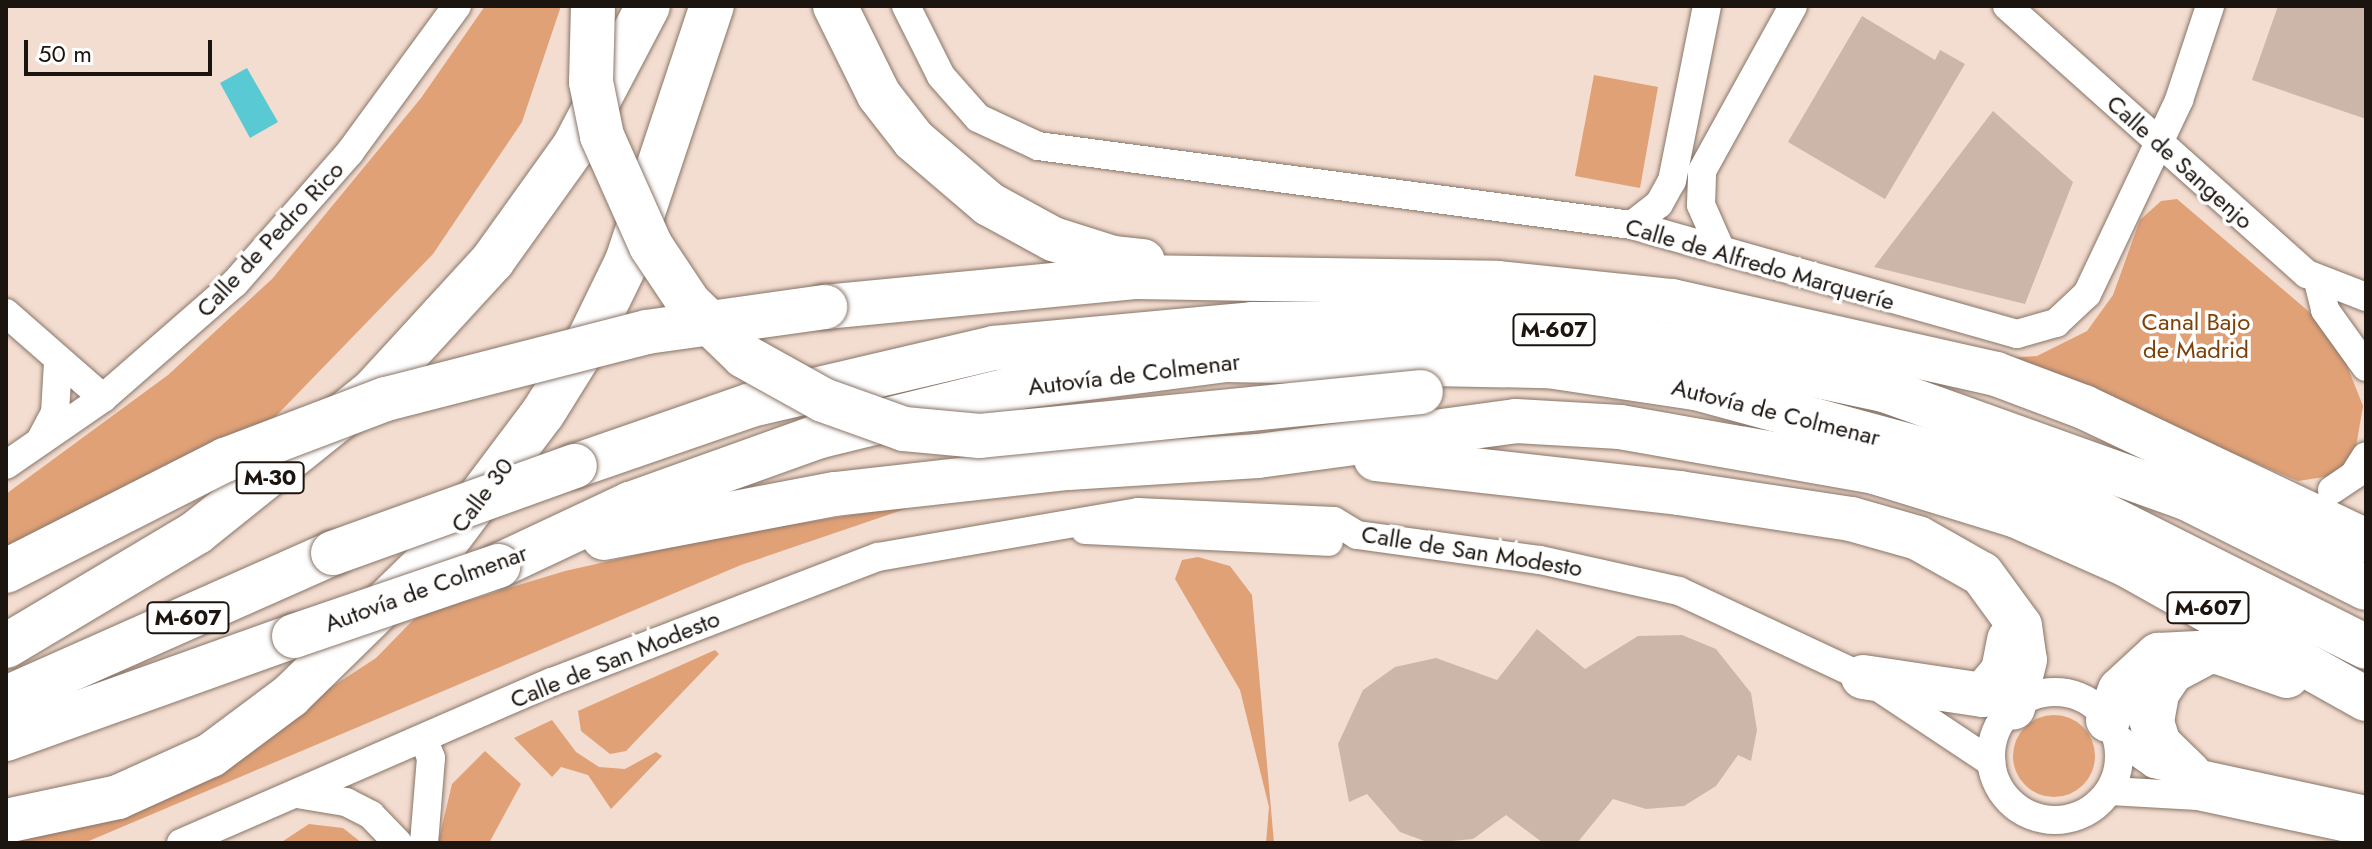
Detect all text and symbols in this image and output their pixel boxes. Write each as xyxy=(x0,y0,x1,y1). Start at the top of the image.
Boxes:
scale bar xyxy=(28,24,216,74)
text: 50 m xyxy=(38,36,92,71)
street label: Calle de Sangenjo xyxy=(2101,89,2259,235)
street label: Calle de Pedro Rico xyxy=(190,155,350,323)
street label: Calle de Alfredo Marqueríe xyxy=(1622,212,1898,316)
park label: Canal Bajo de Madrid xyxy=(2142,308,2250,364)
road number: M-607 xyxy=(1512,312,1596,348)
street label: Autovía de Colmenar xyxy=(1026,347,1242,401)
street label: Autovía de Colmenar xyxy=(1669,372,1883,452)
street label: Calle 30 xyxy=(445,452,519,538)
road number: M-30 xyxy=(234,460,306,496)
street label: Calle de San Modesto xyxy=(1359,519,1585,583)
street label: Autovía de Colmenar xyxy=(321,538,531,638)
road number: M-607 xyxy=(2166,590,2250,626)
road number: M-607 xyxy=(146,600,230,636)
street label: Calle de San Modesto xyxy=(506,604,724,714)

